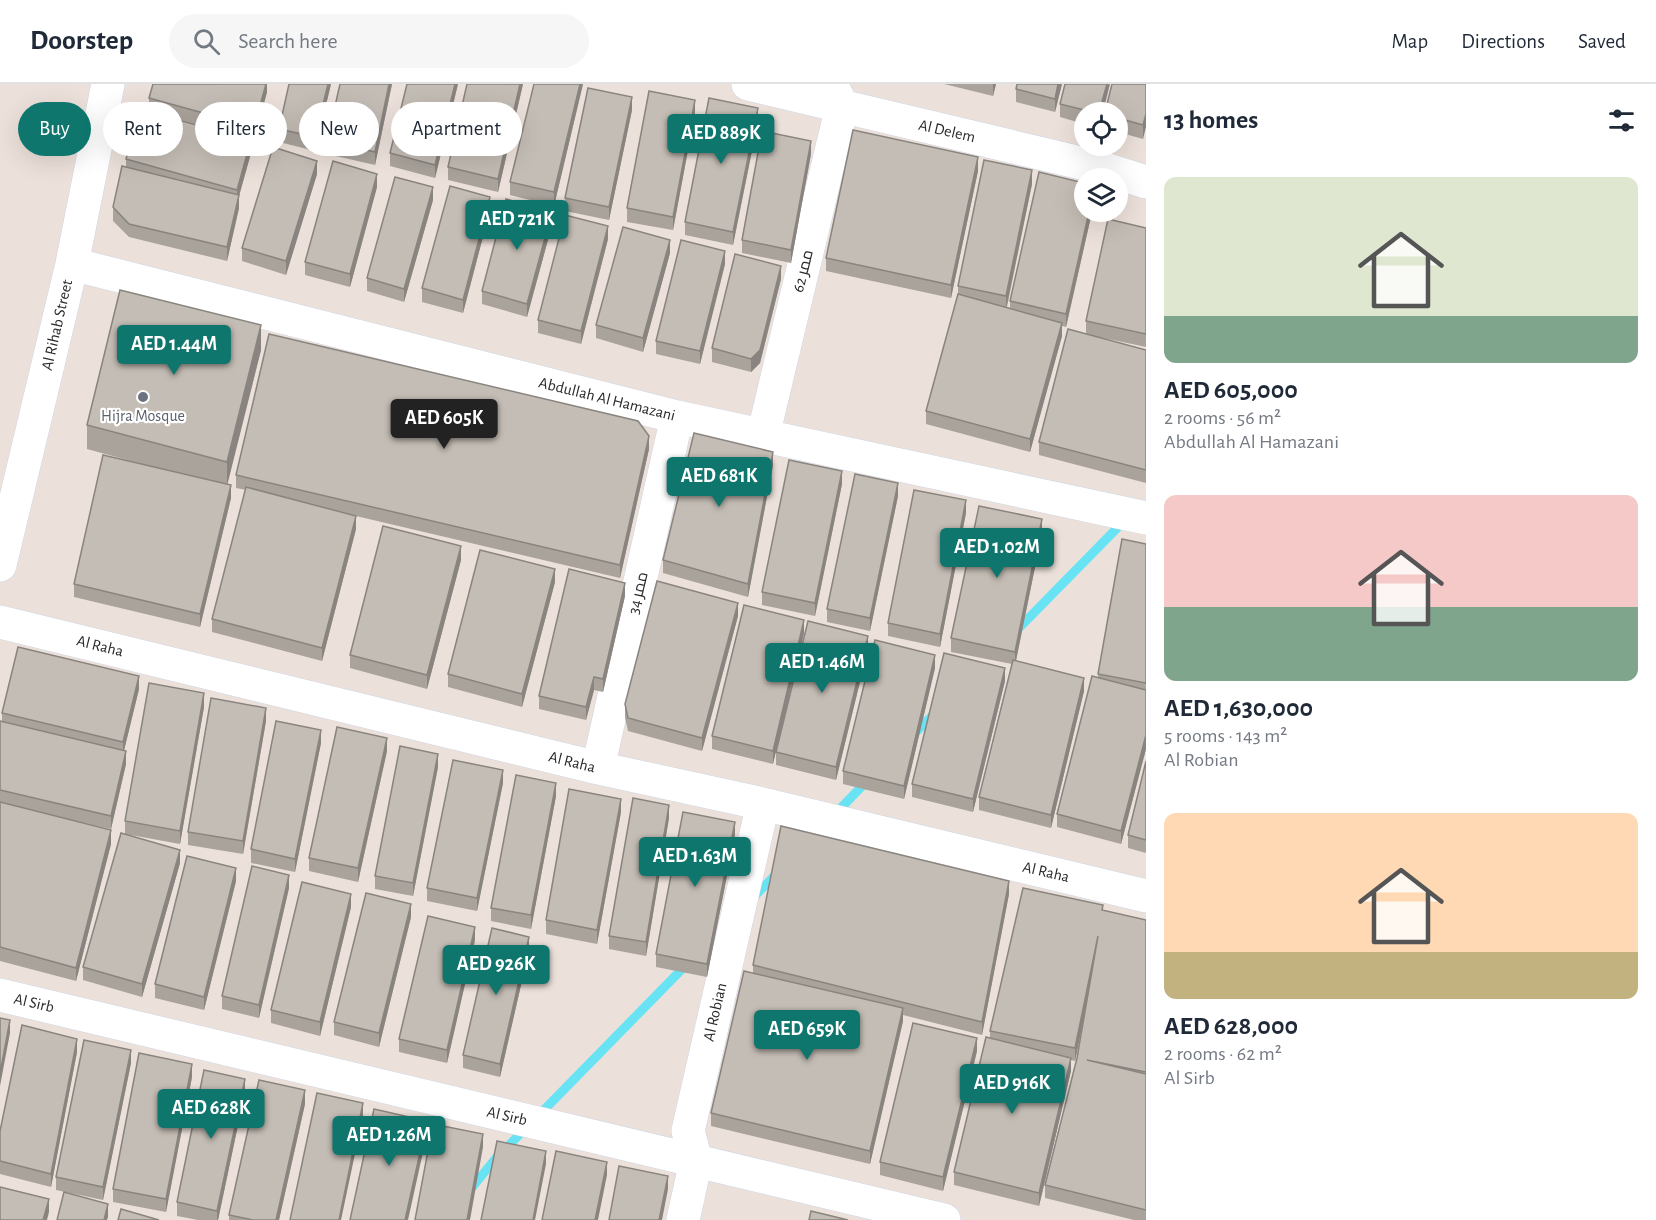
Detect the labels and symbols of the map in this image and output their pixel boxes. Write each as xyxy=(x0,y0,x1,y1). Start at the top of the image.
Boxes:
pin: AED 889K xyxy=(659,114,783,165)
street label: Al Delem xyxy=(917,117,977,145)
pin: AED 721K xyxy=(455,200,579,251)
street label: ممر 62 xyxy=(790,248,817,294)
street label: Al Rihab Street xyxy=(39,278,75,372)
pin: AED 1.44M xyxy=(105,325,243,376)
street label: Abdullah Al Hamazani xyxy=(537,374,677,424)
marker: Hijra Mosque xyxy=(136,390,150,404)
pin: AED 605K xyxy=(382,399,506,450)
place label: Hijra Mosque xyxy=(101,408,185,425)
pin: AED 681K xyxy=(657,457,781,508)
pin: AED 1.02M xyxy=(928,528,1066,579)
street label: ممر 34 xyxy=(625,570,652,616)
street label: Al Raha xyxy=(75,632,125,660)
pin: AED 1.46M xyxy=(753,643,891,694)
street label: Al Raha xyxy=(547,748,597,776)
pin: AED 1.63M xyxy=(626,837,764,888)
street label: Al Raha xyxy=(1021,859,1071,885)
pin: AED 926K xyxy=(434,945,558,996)
street label: Al Robian xyxy=(701,981,729,1043)
street label: Al Sirb xyxy=(12,991,56,1015)
pin: AED 659K xyxy=(745,1010,869,1061)
pin: AED 916K xyxy=(950,1064,1074,1115)
pin: AED 628K xyxy=(149,1089,273,1140)
street label: Al Sirb xyxy=(485,1104,529,1128)
pin: AED 1.26M xyxy=(320,1116,458,1167)

